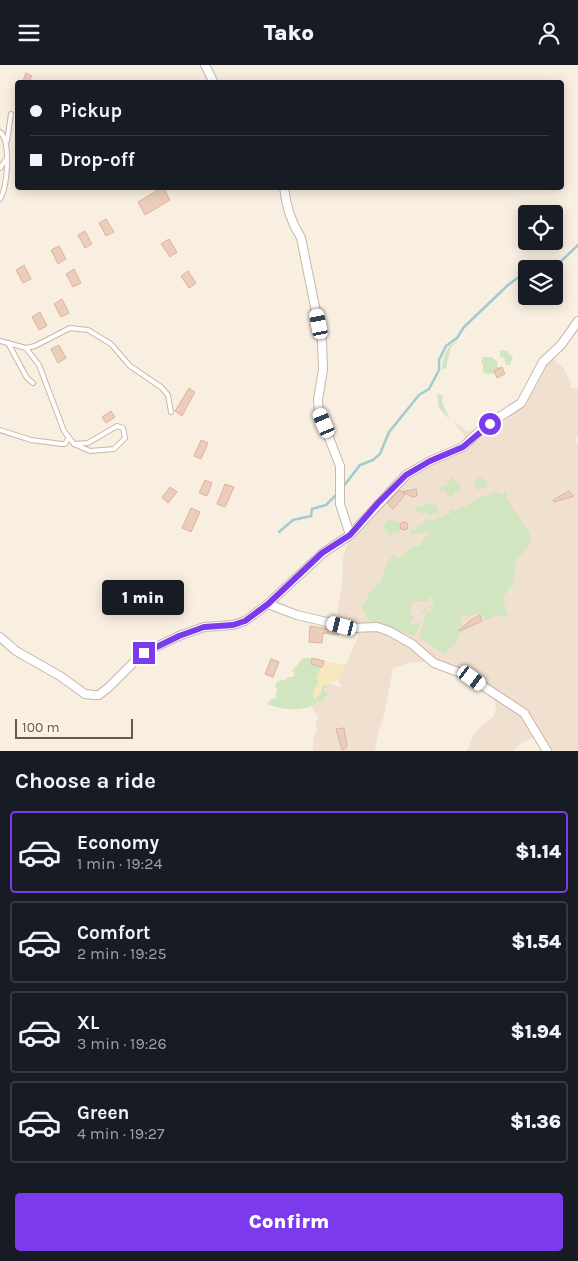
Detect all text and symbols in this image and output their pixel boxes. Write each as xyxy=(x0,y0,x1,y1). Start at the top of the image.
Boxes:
icon: menu xyxy=(15,19,43,47)
icon: person xyxy=(535,19,563,47)
text: Tako xyxy=(264,20,314,46)
text: Pickup xyxy=(60,100,122,122)
text: Drop-off xyxy=(60,149,135,171)
map controls xyxy=(518,205,563,305)
button: locate xyxy=(518,205,563,250)
button: layers xyxy=(518,260,563,305)
car xyxy=(308,308,329,340)
car xyxy=(311,406,336,440)
route start xyxy=(479,413,501,435)
callout: 1 min xyxy=(103,581,185,615)
text: 1 min xyxy=(122,588,164,607)
car xyxy=(325,615,358,637)
route end xyxy=(133,642,155,664)
car xyxy=(455,663,488,693)
scale bar xyxy=(15,716,132,739)
text: 100 m xyxy=(22,719,60,736)
text: Choose a ride xyxy=(15,768,156,794)
icon: car xyxy=(17,830,62,875)
text: Economy xyxy=(77,832,159,854)
text: $1.14 xyxy=(515,841,561,863)
text: 1 min · 19:24 xyxy=(77,854,162,873)
icon: car xyxy=(17,920,62,965)
text: Comfort xyxy=(77,922,151,944)
text: $1.54 xyxy=(511,931,561,953)
text: 2 min · 19:25 xyxy=(77,944,166,963)
icon: car xyxy=(17,1010,62,1055)
text: XL xyxy=(77,1012,99,1034)
text: $1.94 xyxy=(510,1021,561,1043)
text: 3 min · 19:26 xyxy=(77,1034,167,1053)
icon: car xyxy=(17,1100,62,1145)
text: Green xyxy=(77,1102,129,1124)
text: $1.36 xyxy=(510,1111,561,1133)
text: 4 min · 19:27 xyxy=(77,1124,165,1143)
button: Confirm xyxy=(15,1193,563,1251)

